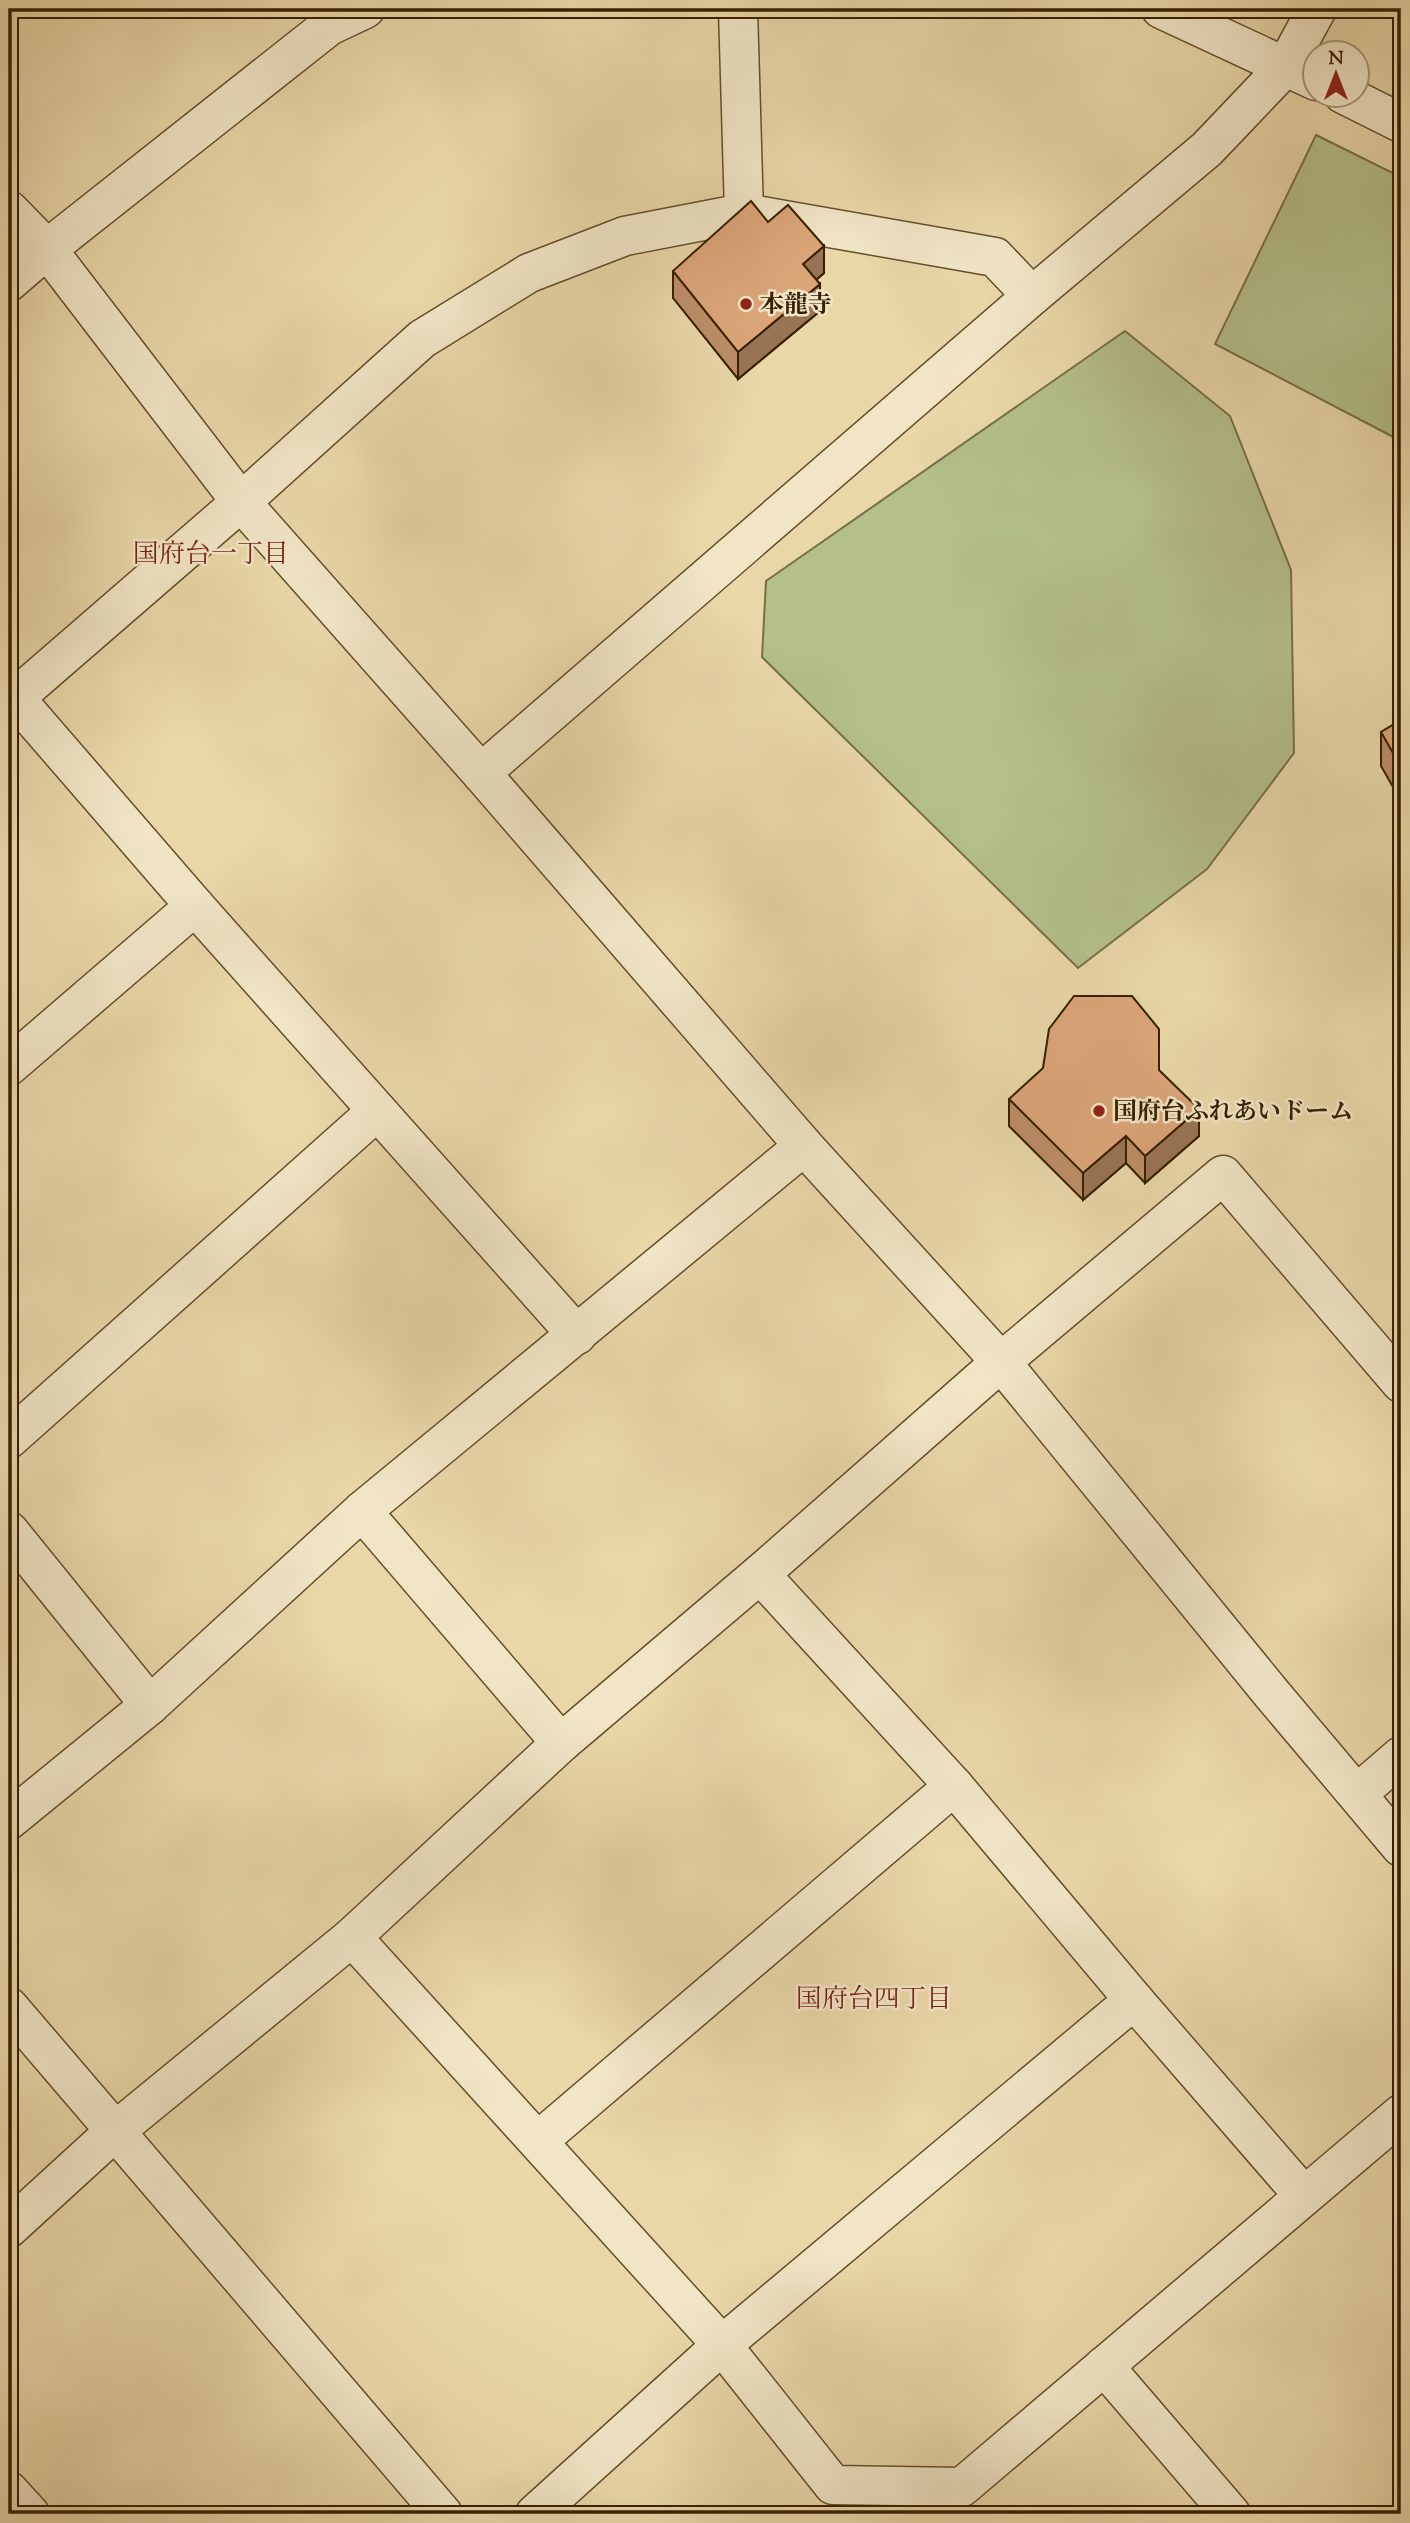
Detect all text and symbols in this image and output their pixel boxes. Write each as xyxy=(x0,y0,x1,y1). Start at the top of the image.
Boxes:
north arrow xyxy=(1302,38,1372,108)
text: N xyxy=(1328,46,1344,73)
place label: 本龍寺 xyxy=(760,289,832,323)
marker: 本龍寺 xyxy=(738,296,754,312)
district label: 国府台一丁目 xyxy=(133,537,289,574)
place label: 国府台ふれあいドーム xyxy=(1113,1096,1353,1130)
marker: 国府台ふれあいドーム xyxy=(1091,1103,1107,1119)
district label: 国府台四丁目 xyxy=(796,1982,952,2019)

